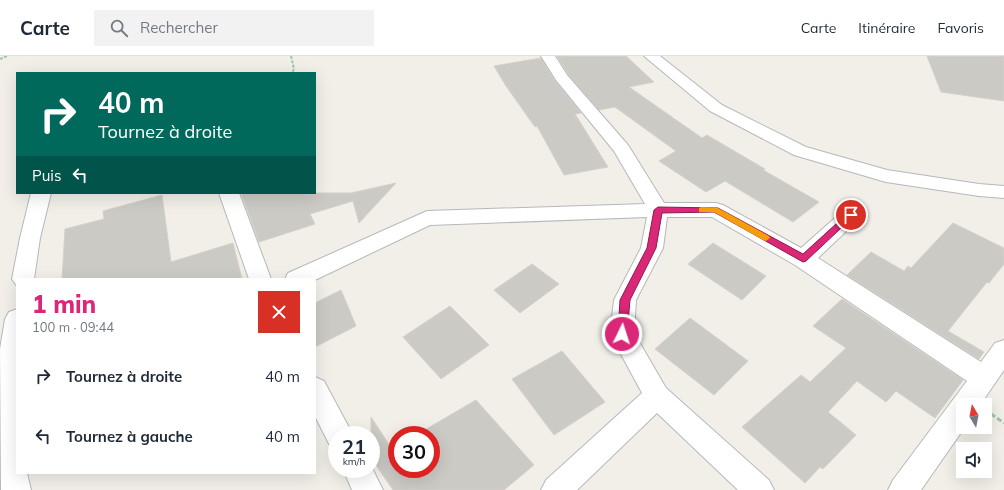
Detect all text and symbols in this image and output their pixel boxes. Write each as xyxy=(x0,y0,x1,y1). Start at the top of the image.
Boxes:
search box xyxy=(94,10,374,46)
text: Carte xyxy=(20,16,70,40)
icon: search xyxy=(108,17,130,39)
text: Rechercher xyxy=(140,18,218,37)
text: Carte xyxy=(801,19,836,37)
text: Itinéraire xyxy=(858,19,915,37)
text: Favoris xyxy=(937,19,984,37)
text: 40 m xyxy=(98,85,164,120)
icon: right xyxy=(32,88,84,140)
text: Tournez à droite xyxy=(98,120,232,143)
icon: left xyxy=(69,164,91,186)
text: Puis xyxy=(32,166,61,185)
pin xyxy=(834,198,868,232)
icon: arrive xyxy=(840,204,862,226)
text: 1 min xyxy=(32,289,96,319)
button: close xyxy=(258,291,300,333)
position arrow xyxy=(601,313,643,355)
text: 100 m · 09:44 xyxy=(32,319,114,335)
icon: right xyxy=(32,365,54,387)
text: Tournez à droite xyxy=(66,367,182,386)
text: 40 m xyxy=(265,367,300,386)
north arrow xyxy=(956,398,992,434)
map controls xyxy=(956,398,992,478)
icon: left xyxy=(32,425,54,447)
speed limit sign: 30 xyxy=(388,426,440,478)
text: Tournez à gauche xyxy=(66,427,193,446)
text: 40 m xyxy=(265,427,300,446)
text: 21 xyxy=(342,434,366,459)
button: sound xyxy=(956,442,992,478)
text: km/h xyxy=(343,455,365,468)

